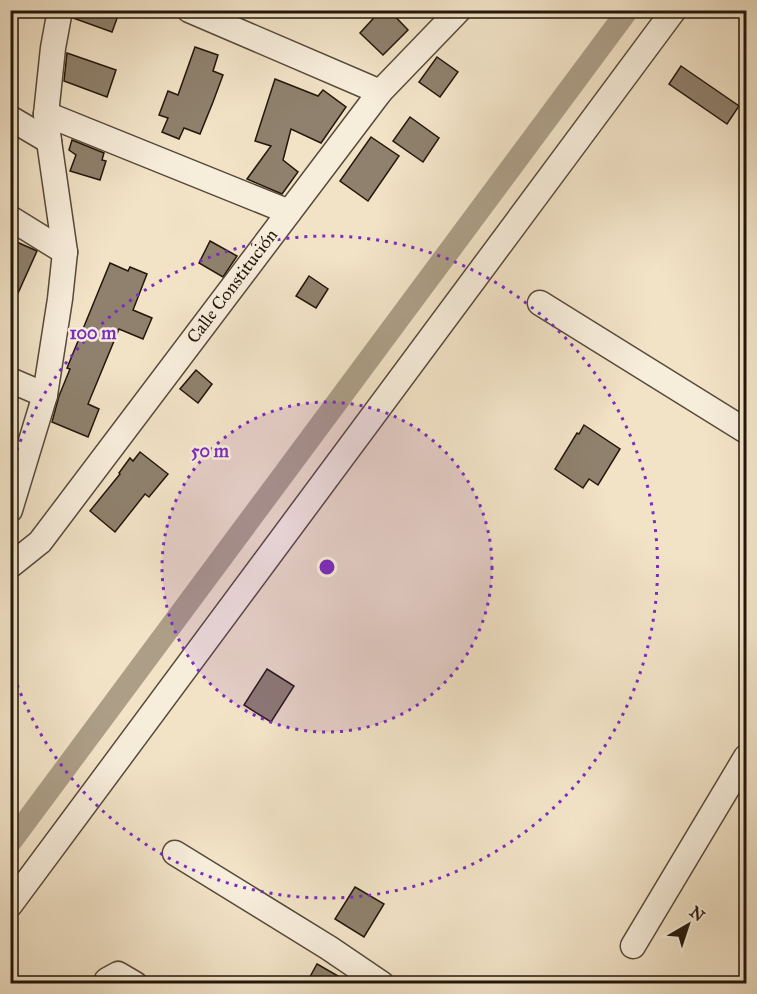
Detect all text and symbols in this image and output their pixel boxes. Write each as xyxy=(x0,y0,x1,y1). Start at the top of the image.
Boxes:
street label: Calle Constitución xyxy=(182,224,282,347)
text: 100 m xyxy=(70,322,117,344)
text: 50 m xyxy=(191,440,230,462)
centre of rings xyxy=(317,557,337,577)
north arrow xyxy=(658,895,718,955)
text: N xyxy=(686,902,709,926)

